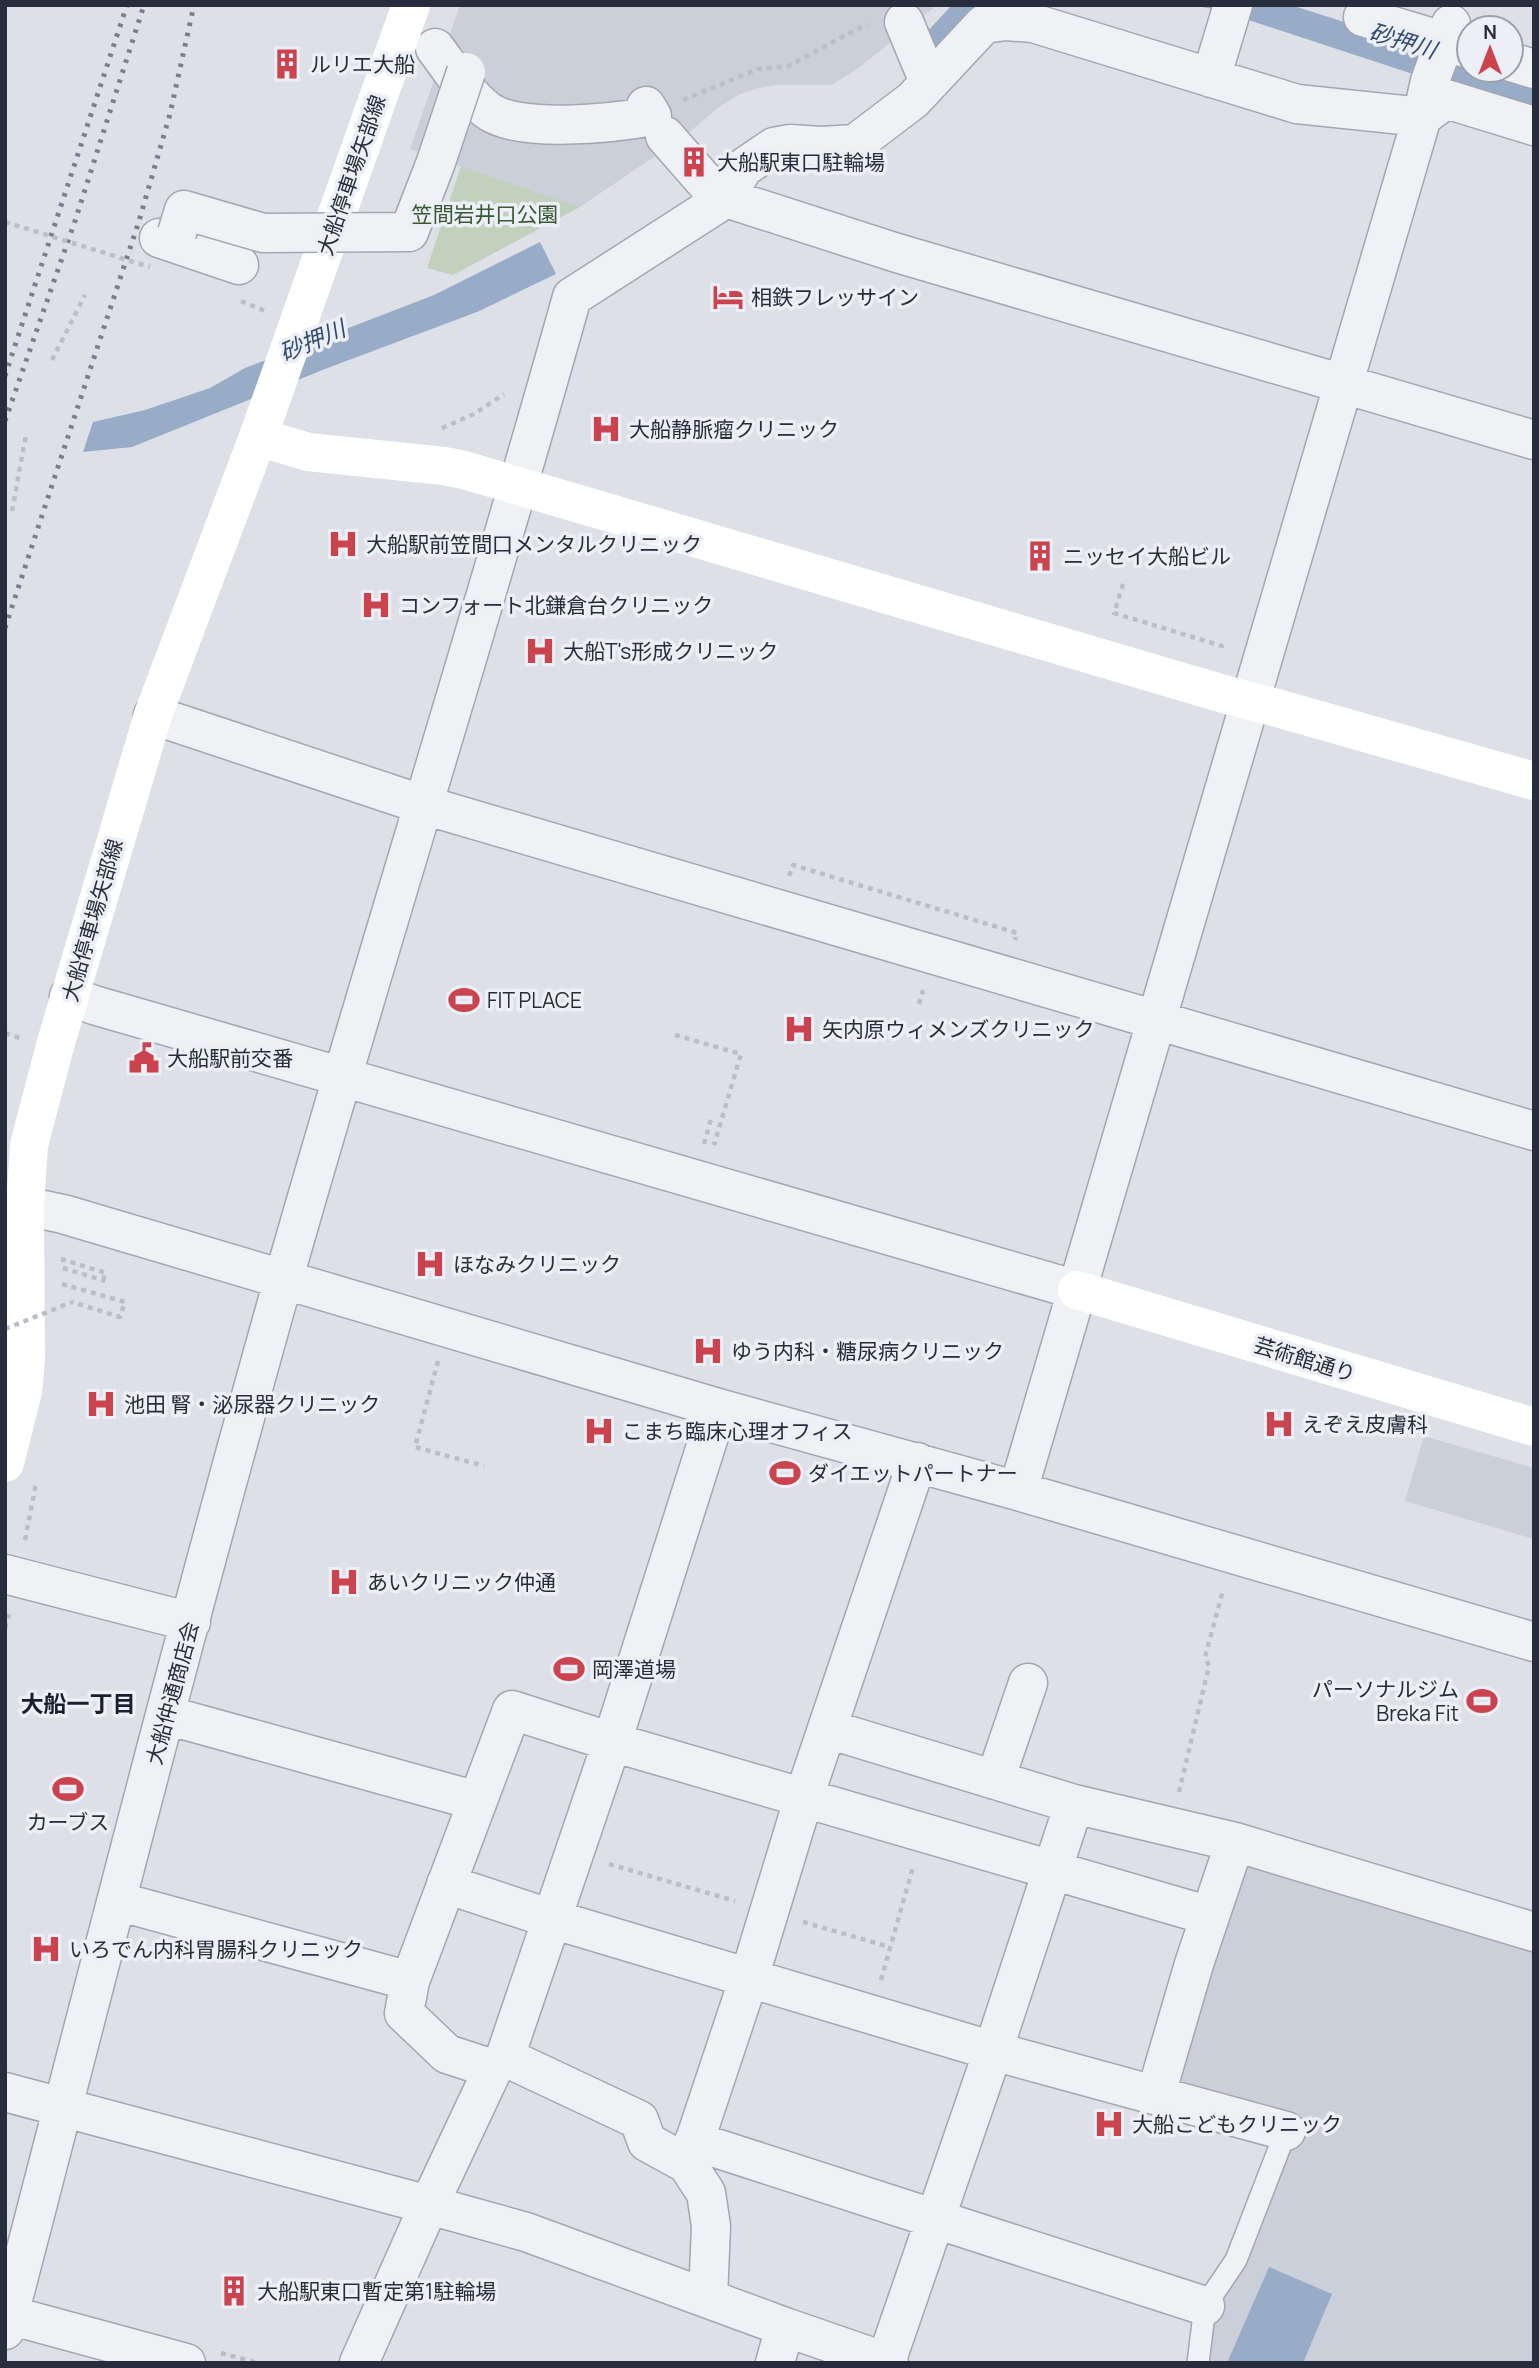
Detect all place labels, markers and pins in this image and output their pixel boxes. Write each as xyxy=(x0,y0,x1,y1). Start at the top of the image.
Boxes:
building icon: ルリエ大船 xyxy=(270,47,304,81)
place label: ルリエ大船 xyxy=(310,50,415,78)
building icon: 大船駅東口駐輪場 xyxy=(677,145,711,179)
place label: 大船駅東口駐輪場 xyxy=(717,148,885,176)
hotel icon: 相鉄フレッサイン xyxy=(711,280,745,314)
place label: 相鉄フレッサイン xyxy=(751,283,919,311)
hospital icon: 大船静脈瘤クリニック xyxy=(589,412,623,446)
place label: 大船静脈瘤クリニック xyxy=(629,415,839,443)
hospital icon: 大船駅前笠間口メンタルクリニック xyxy=(326,527,360,561)
place label: 大船駅前笠間口メンタルクリニック xyxy=(366,530,702,558)
building icon: ニッセイ大船ビル xyxy=(1023,539,1057,573)
place label: ニッセイ大船ビル xyxy=(1063,542,1231,570)
hospital icon: コンフォート北鎌倉台クリニック xyxy=(359,588,393,622)
place label: コンフォート北鎌倉台クリニック xyxy=(399,591,713,619)
hospital icon: 大船T's形成クリニック xyxy=(523,634,557,668)
place label: 大船T's形成クリニック xyxy=(563,637,778,665)
sports icon: FIT PLACE xyxy=(447,983,481,1017)
place label: FIT PLACE xyxy=(487,986,582,1014)
hospital icon: 矢内原ウィメンズクリニック xyxy=(782,1012,816,1046)
place label: 矢内原ウィメンズクリニック xyxy=(822,1015,1095,1043)
public building icon: 大船駅前交番 xyxy=(127,1041,161,1075)
place label: 大船駅前交番 xyxy=(167,1044,293,1072)
hospital icon: ほなみクリニック xyxy=(413,1247,447,1281)
place label: ほなみクリニック xyxy=(453,1250,621,1278)
hospital icon: ゆう内科・糖尿病クリニック xyxy=(691,1334,725,1368)
place label: ゆう内科・糖尿病クリニック xyxy=(731,1337,1004,1365)
hospital icon: 池田 腎・泌尿器クリニック xyxy=(84,1387,118,1421)
place label: 池田 腎・泌尿器クリニック xyxy=(124,1390,380,1418)
hospital icon: えぞえ皮膚科 xyxy=(1262,1407,1296,1441)
place label: えぞえ皮膚科 xyxy=(1302,1410,1428,1438)
hospital icon: こまち臨床心理オフィス xyxy=(582,1414,616,1448)
place label: こまち臨床心理オフィス xyxy=(622,1417,853,1445)
sports icon: ダイエットパートナー xyxy=(768,1456,802,1490)
place label: ダイエットパートナー xyxy=(808,1459,1018,1487)
hospital icon: あいクリニック仲通 xyxy=(327,1565,361,1599)
place label: あいクリニック仲通 xyxy=(367,1568,556,1596)
sports icon: 岡澤道場 xyxy=(552,1652,586,1686)
place label: 岡澤道場 xyxy=(592,1655,676,1683)
place label: パーソナルジム Breka Fit xyxy=(1312,1675,1459,1727)
sports icon: パーソナルジム Breka Fit xyxy=(1465,1684,1499,1718)
sports icon: カーブス xyxy=(51,1772,85,1806)
place label: カーブス xyxy=(27,1808,109,1836)
hospital icon: いろでん内科胃腸科クリニック xyxy=(29,1932,63,1966)
place label: いろでん内科胃腸科クリニック xyxy=(69,1935,363,1963)
hospital icon: 大船こどもクリニック xyxy=(1092,2107,1126,2141)
place label: 大船こどもクリニック xyxy=(1132,2110,1342,2138)
building icon: 大船駅東口暫定第1駐輪場 xyxy=(217,2274,251,2308)
place label: 大船駅東口暫定第1駐輪場 xyxy=(257,2277,496,2305)

